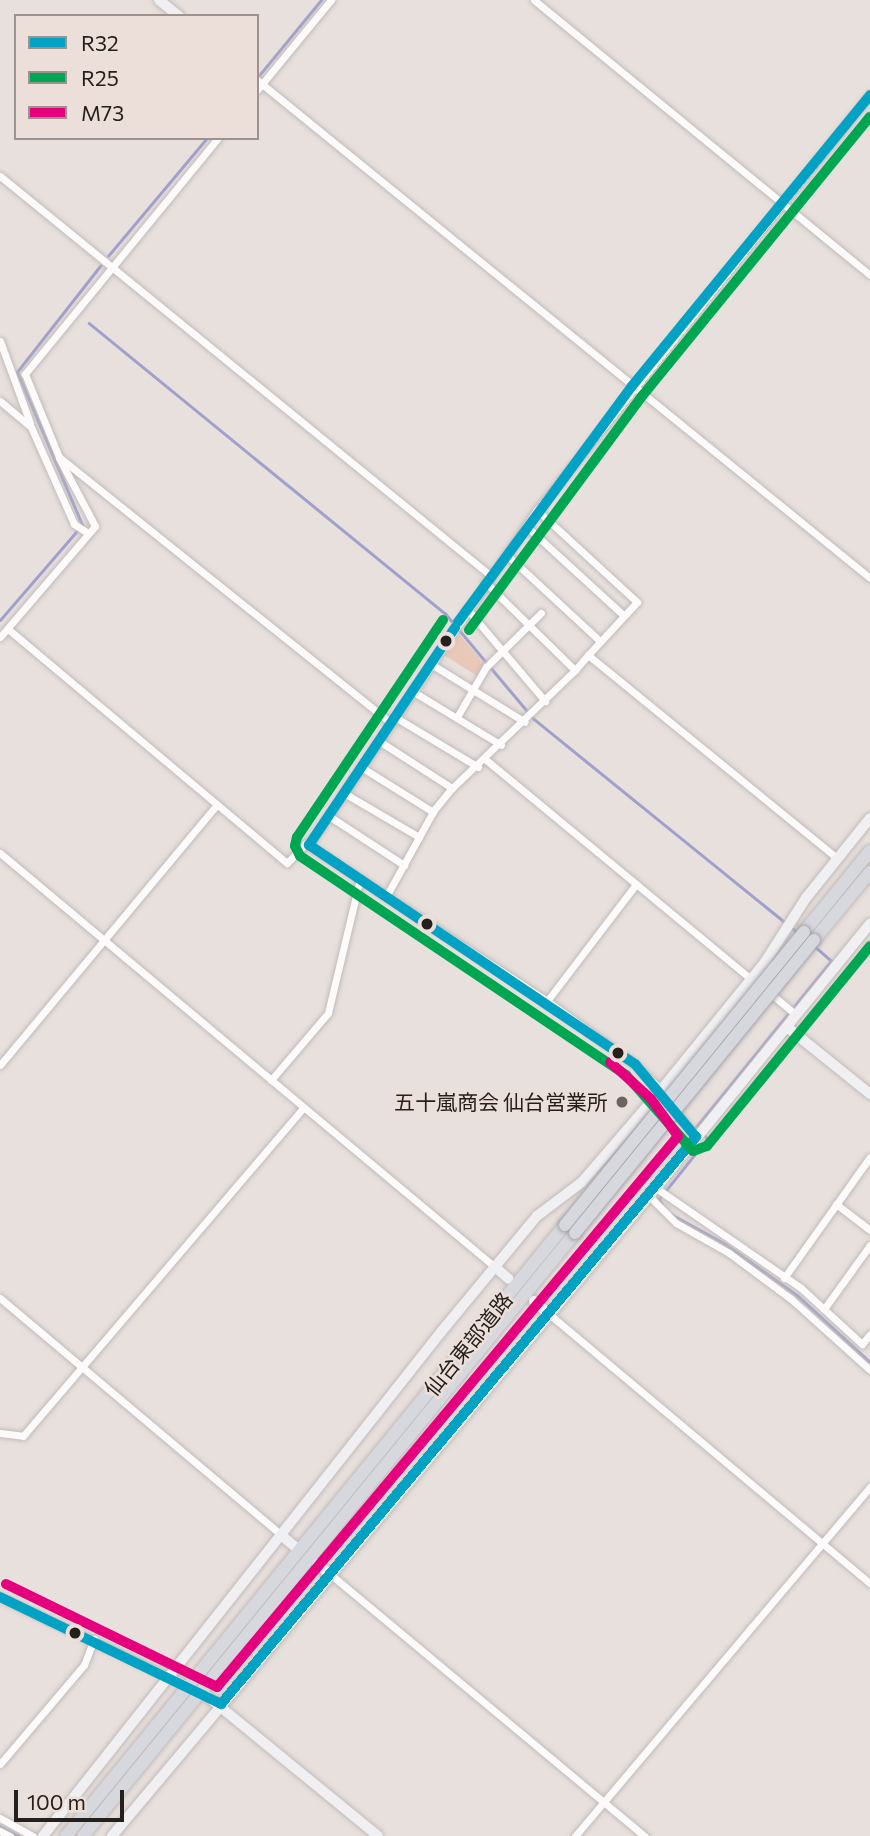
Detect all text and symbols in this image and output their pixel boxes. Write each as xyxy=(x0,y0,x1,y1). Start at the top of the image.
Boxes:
legend xyxy=(14,14,259,140)
text: R32 xyxy=(81,30,119,55)
text: R25 xyxy=(81,65,119,90)
text: M73 xyxy=(81,100,124,125)
unlabelled marker xyxy=(439,634,453,648)
unlabelled marker xyxy=(420,917,434,931)
unlabelled marker xyxy=(611,1046,625,1060)
place label: 五十嵐商会 仙台営業所 xyxy=(394,1089,608,1115)
marker: 五十嵐商会 仙台営業所 xyxy=(614,1094,630,1110)
street label: 仙台東部道路 xyxy=(419,1287,517,1401)
unlabelled marker xyxy=(68,1626,82,1640)
scale bar xyxy=(18,1776,128,1820)
text: 100 m xyxy=(27,1789,86,1814)

